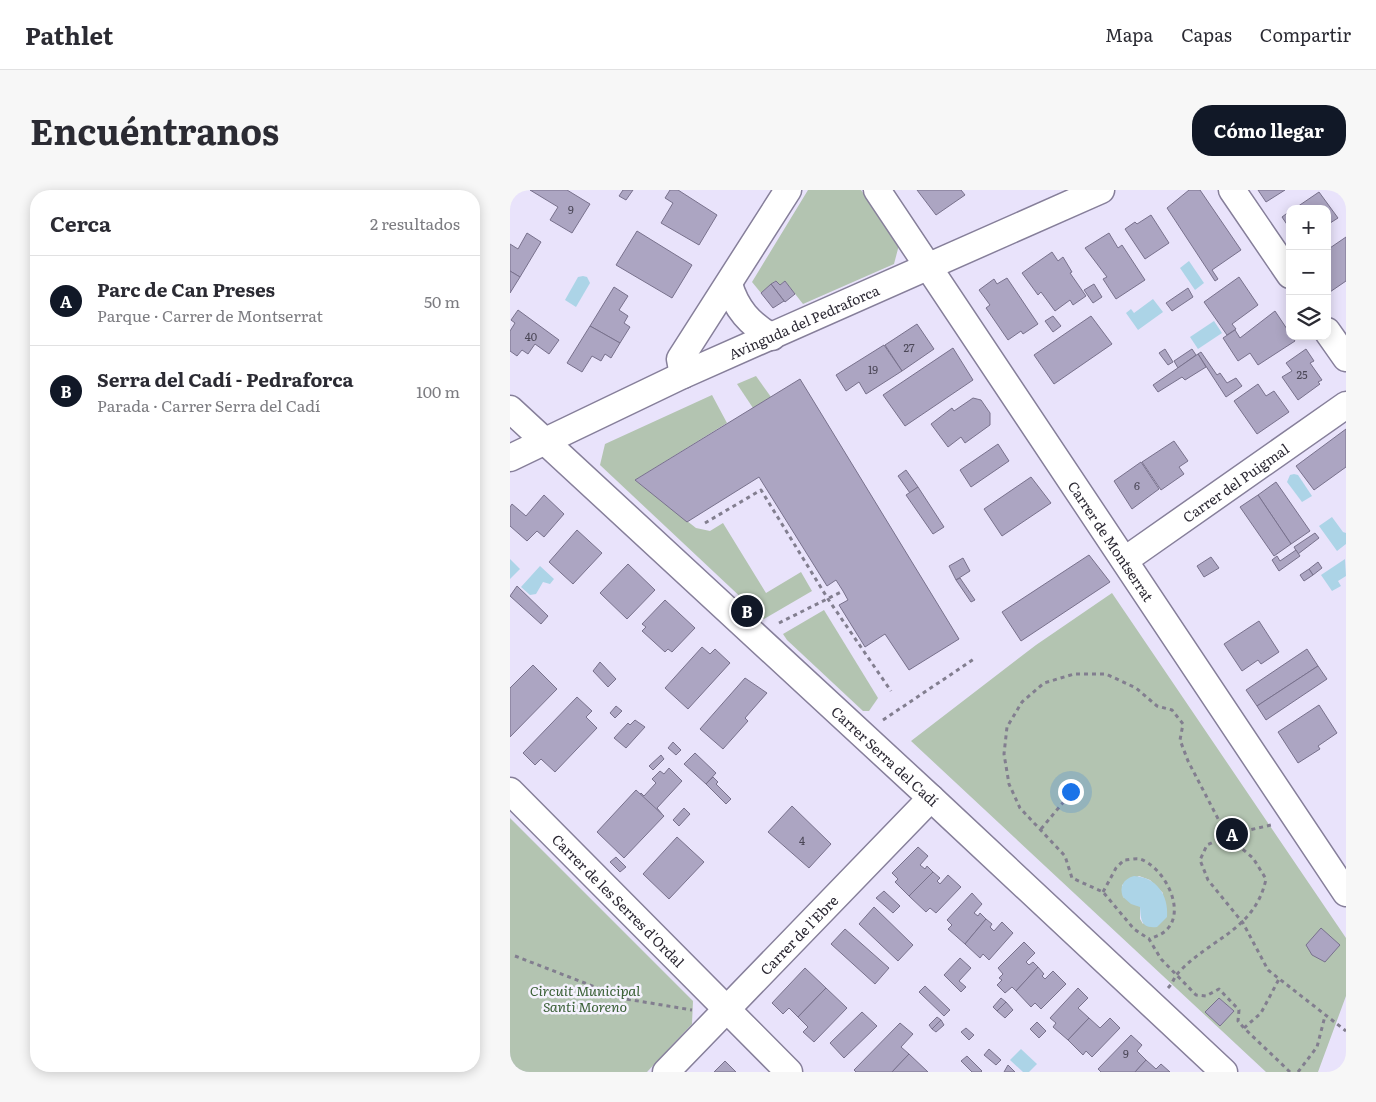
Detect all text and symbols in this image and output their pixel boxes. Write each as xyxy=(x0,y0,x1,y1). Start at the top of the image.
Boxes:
text: Pathlet xyxy=(25,17,113,52)
text: Mapa xyxy=(1105,21,1153,48)
text: Capas xyxy=(1181,21,1232,48)
text: Compartir xyxy=(1260,21,1351,48)
text: Encuéntranos xyxy=(30,104,279,156)
button: Cómo llegar xyxy=(1192,105,1346,156)
house number: 9 xyxy=(568,201,574,217)
map controls xyxy=(1286,205,1331,340)
button: + xyxy=(1286,205,1331,250)
text: Cerca xyxy=(50,207,111,238)
text: 2 resultados xyxy=(370,211,460,235)
button: − xyxy=(1286,250,1331,295)
text: Parc de Can Preses xyxy=(97,275,275,303)
street label: Avinguda del Pedraforca xyxy=(725,279,883,364)
text: A xyxy=(60,289,72,313)
text: 50 m xyxy=(424,289,460,313)
button: layers xyxy=(1286,295,1331,340)
text: Parque · Carrer de Montserrat xyxy=(97,303,323,327)
house number: 40 xyxy=(525,328,537,344)
house number: 27 xyxy=(903,339,915,355)
house number: 19 xyxy=(868,361,878,377)
text: Serra del Cadí - Pedraforca xyxy=(97,365,353,393)
house number: 25 xyxy=(1296,366,1308,382)
text: B xyxy=(60,379,72,403)
text: 100 m xyxy=(416,379,460,403)
text: Parada · Carrer Serra del Cadí xyxy=(97,393,320,417)
street label: Carrer del Puigmal xyxy=(1178,438,1293,527)
street label: Carrer de Montserrat xyxy=(1064,477,1159,605)
house number: 6 xyxy=(1134,477,1140,493)
pin: B xyxy=(731,592,763,630)
street label: Carrer Serra del Cadí xyxy=(827,701,943,811)
your location xyxy=(1058,779,1084,805)
pin: A xyxy=(1216,815,1248,853)
street label: Carrer de les Serres d'Ordal xyxy=(548,829,689,972)
house number: 4 xyxy=(799,832,805,848)
street label: Carrer de l'Ebre xyxy=(755,890,842,979)
park label: Circuit Municipal Santi Moreno xyxy=(530,980,640,1016)
house number: 9 xyxy=(1123,1045,1129,1061)

